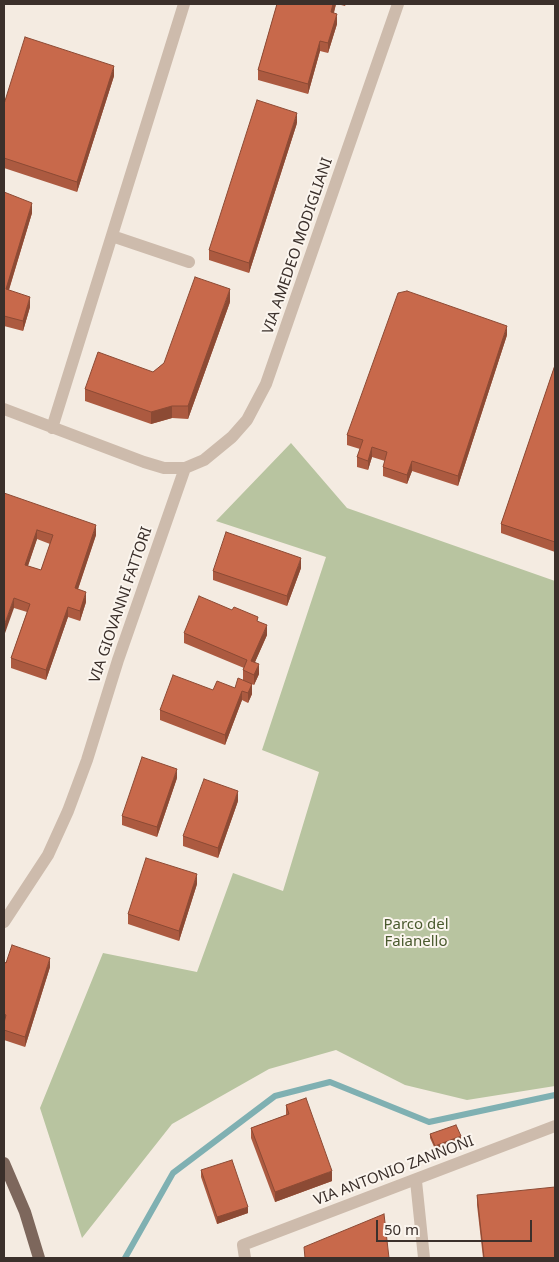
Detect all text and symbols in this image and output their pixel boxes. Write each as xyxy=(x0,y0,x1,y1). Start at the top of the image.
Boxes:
street label: VIA AMEDEO MODIGLIANI xyxy=(259,155,337,337)
street label: VIA GIOVANNI FATTORI xyxy=(86,525,156,685)
park label: Parco del Faianello xyxy=(383,916,449,951)
street label: VIA ANTONIO ZANNONI xyxy=(312,1132,476,1210)
scale bar xyxy=(379,1210,535,1242)
text: 50 m xyxy=(384,1219,419,1239)

